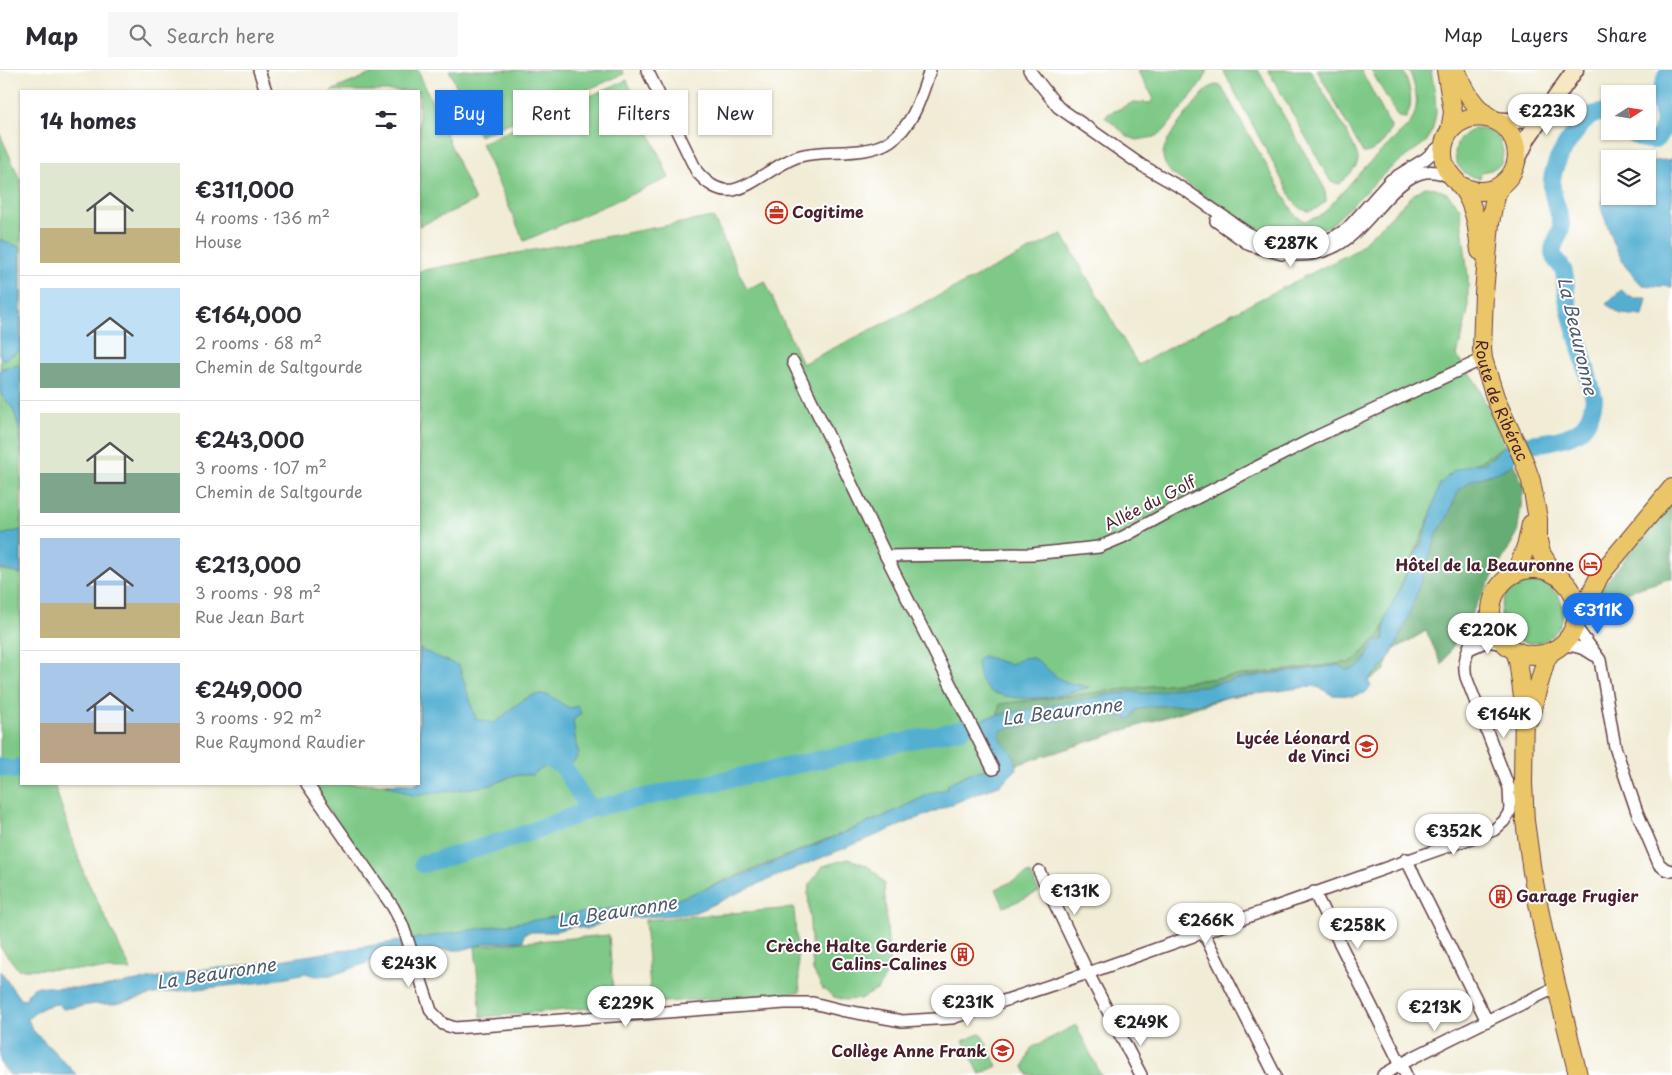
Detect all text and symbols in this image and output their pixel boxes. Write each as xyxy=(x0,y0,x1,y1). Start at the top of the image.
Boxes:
search box xyxy=(108,12,458,57)
text: Map xyxy=(25,17,78,53)
icon: search xyxy=(126,21,154,49)
text: Search here xyxy=(166,21,275,49)
text: Map xyxy=(1444,21,1483,48)
text: Layers xyxy=(1511,21,1568,48)
text: Share xyxy=(1596,21,1647,48)
north arrow xyxy=(1601,85,1656,140)
map controls xyxy=(1601,85,1656,205)
chip: Buy xyxy=(435,90,503,135)
chip: Rent xyxy=(513,90,589,135)
chip: Filters xyxy=(599,90,688,135)
chip: New xyxy=(698,90,772,135)
pin: €223K xyxy=(1512,93,1582,136)
text: €223K xyxy=(1519,98,1575,122)
text: 14 homes xyxy=(40,104,136,136)
icon: filters xyxy=(372,106,400,134)
button: layers xyxy=(1601,150,1656,205)
text: €311,000 xyxy=(195,173,294,205)
icon: home xyxy=(80,183,140,243)
place label: Cogitime xyxy=(792,199,864,223)
office icon: Cogitime xyxy=(764,200,788,224)
text: 4 rooms · 136 m² xyxy=(195,205,330,229)
pin: €287K xyxy=(1256,226,1326,268)
text: House xyxy=(195,229,242,253)
text: €287K xyxy=(1264,230,1318,254)
water label: La Beauronne xyxy=(1552,274,1605,399)
text: €164,000 xyxy=(195,298,302,330)
icon: home xyxy=(80,308,140,368)
text: 2 rooms · 68 m² xyxy=(195,330,322,354)
street label: Route de Ribérac xyxy=(1471,339,1535,465)
text: Chemin de Saltgourde xyxy=(195,354,363,378)
text: €243,000 xyxy=(195,423,304,455)
icon: home xyxy=(80,433,140,493)
text: 3 rooms · 107 m² xyxy=(195,455,327,479)
street label: Allée du Golf xyxy=(1099,468,1201,536)
text: Chemin de Saltgourde xyxy=(195,479,363,503)
text: €213,000 xyxy=(195,548,301,580)
place label: Hôtel de la Beauronne xyxy=(1395,552,1574,576)
hotel icon: Hôtel de la Beauronne xyxy=(1578,553,1602,577)
icon: home xyxy=(80,558,140,618)
text: 3 rooms · 98 m² xyxy=(195,580,321,604)
pin: €311K xyxy=(1563,592,1633,635)
text: €311K xyxy=(1573,597,1623,621)
text: Rue Jean Bart xyxy=(195,604,304,628)
pin: €220K xyxy=(1453,612,1523,655)
text: €220K xyxy=(1459,617,1517,641)
text: €249,000 xyxy=(195,673,302,705)
icon: home xyxy=(80,683,140,743)
water label: La Beauronne xyxy=(1000,690,1124,731)
pin: €164K xyxy=(1469,696,1539,739)
text: €164K xyxy=(1477,701,1531,725)
text: 3 rooms · 92 m² xyxy=(195,705,322,729)
place label: Lycée Léonard de Vinci xyxy=(1236,725,1350,767)
text: Rue Raymond Raudier xyxy=(195,729,365,753)
school or university icon: Lycée Léonard de Vinci xyxy=(1354,735,1378,759)
pin: €352K xyxy=(1419,814,1489,856)
text: €352K xyxy=(1426,818,1482,842)
pin: €131K xyxy=(1040,874,1110,916)
text: €131K xyxy=(1050,878,1100,902)
place label: Garage Frugier xyxy=(1516,883,1639,907)
building icon: Garage Frugier xyxy=(1488,884,1512,908)
water label: La Beauronne xyxy=(555,888,680,933)
pin: €266K xyxy=(1171,902,1241,945)
text: €266K xyxy=(1178,907,1234,931)
pin: €258K xyxy=(1323,908,1393,950)
text: €258K xyxy=(1330,912,1386,936)
place label: Crèche Halte Garderie Calins-Calines xyxy=(766,933,947,975)
building icon: Crèche Halte Garderie Calins-Calines xyxy=(951,943,975,967)
pin: €243K xyxy=(374,946,444,988)
water label: La Beauronne xyxy=(154,950,279,995)
text: €243K xyxy=(381,950,437,974)
pin: €231K xyxy=(933,984,1003,1027)
pin: €229K xyxy=(591,986,661,1028)
text: €231K xyxy=(942,989,994,1013)
text: €229K xyxy=(598,990,654,1014)
pin: €213K xyxy=(1400,990,1470,1032)
text: €213K xyxy=(1409,994,1461,1018)
pin: €249K xyxy=(1106,1004,1176,1047)
text: €249K xyxy=(1114,1009,1168,1033)
place label: Collège Anne Frank xyxy=(831,1038,987,1062)
school or university icon: Collège Anne Frank xyxy=(991,1039,1015,1063)

